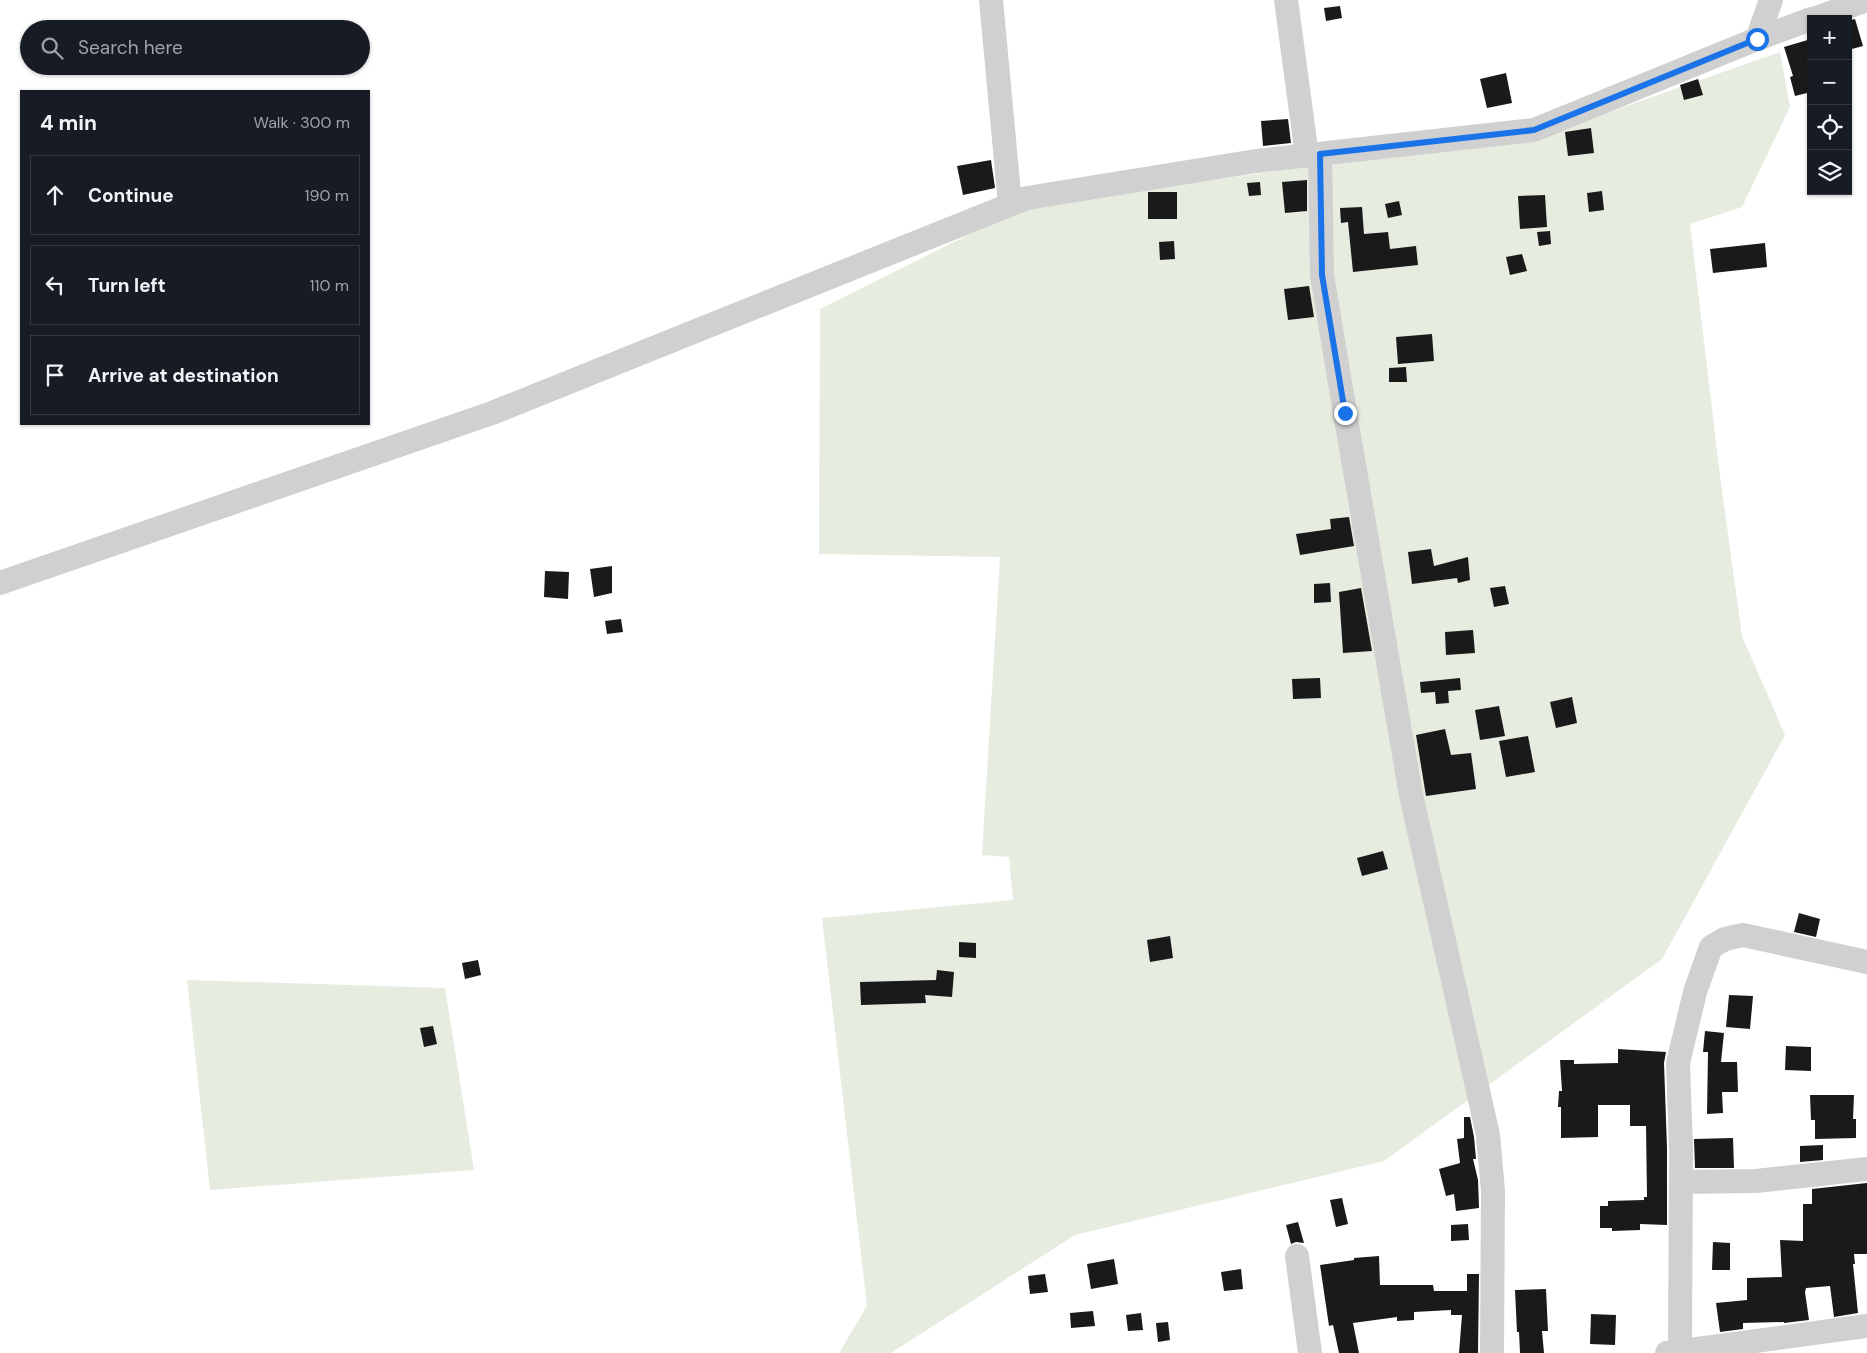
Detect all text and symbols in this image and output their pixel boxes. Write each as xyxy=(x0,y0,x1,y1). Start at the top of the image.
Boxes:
map controls xyxy=(1807,15,1852,195)
button: + xyxy=(1807,15,1852,60)
search box xyxy=(20,20,370,75)
route start xyxy=(1746,28,1769,51)
icon: search xyxy=(38,34,66,62)
text: Search here xyxy=(78,35,183,60)
button: − xyxy=(1807,60,1852,105)
button: locate xyxy=(1807,105,1852,150)
text: 4 min xyxy=(40,109,97,137)
text: Walk · 300 m xyxy=(253,112,350,133)
button: layers xyxy=(1807,150,1852,195)
icon: ahead xyxy=(41,181,69,209)
text: Continue xyxy=(88,183,174,208)
text: 190 m xyxy=(305,185,349,206)
icon: left xyxy=(41,271,69,299)
text: Turn left xyxy=(88,273,166,298)
text: 110 m xyxy=(310,275,349,296)
icon: arrive xyxy=(41,361,69,389)
text: Arrive at destination xyxy=(88,363,279,388)
route end xyxy=(1334,402,1357,425)

